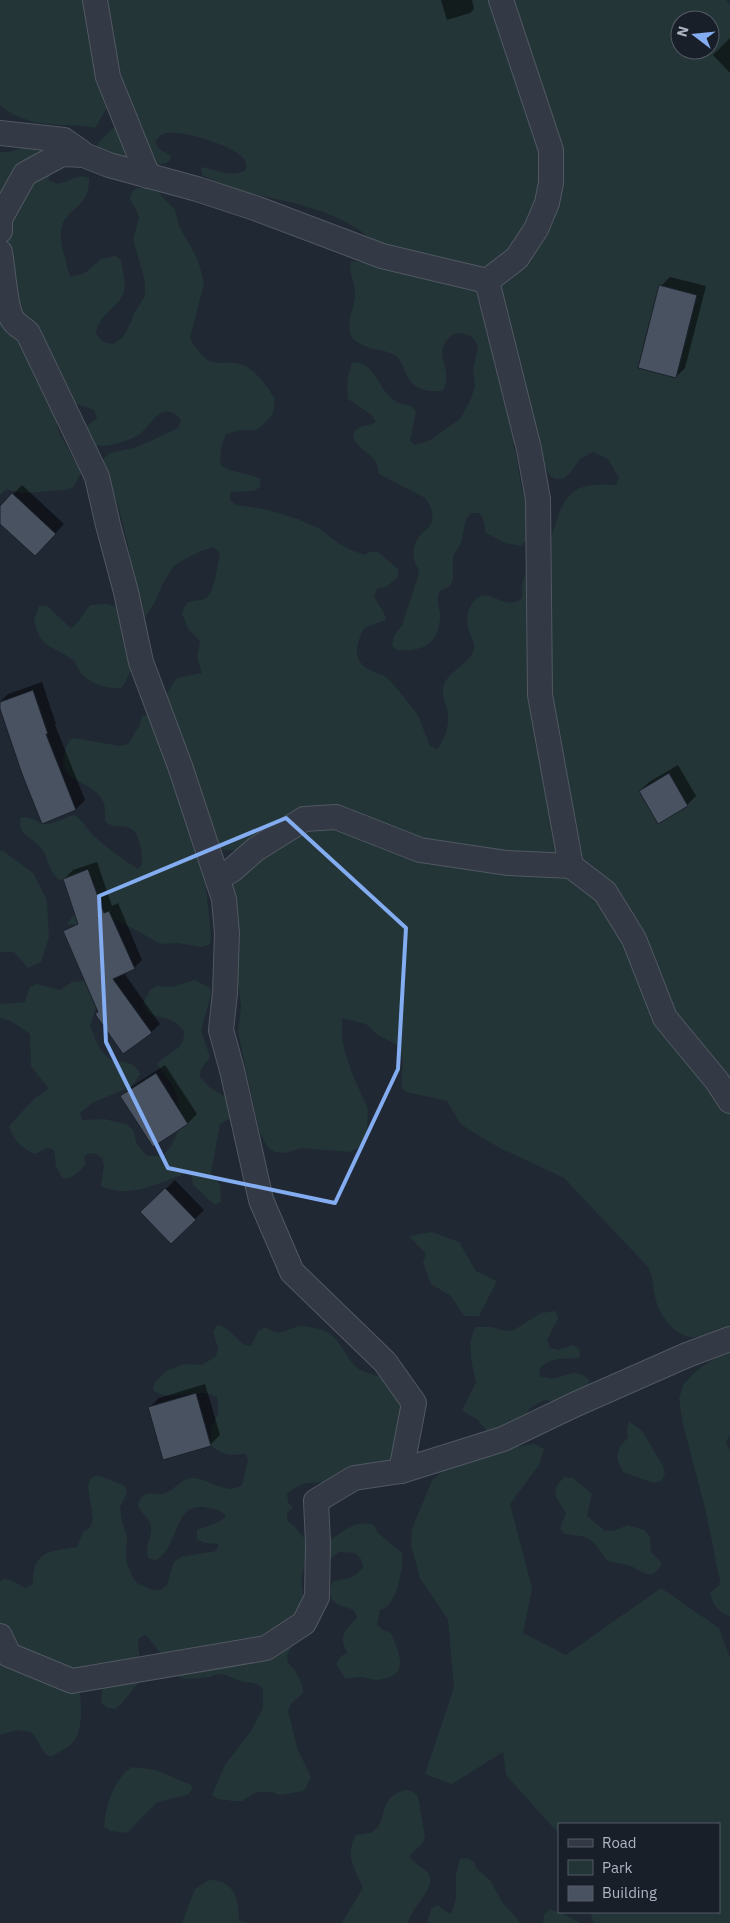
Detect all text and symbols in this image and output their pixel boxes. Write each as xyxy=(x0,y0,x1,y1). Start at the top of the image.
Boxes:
north arrow xyxy=(670,10,720,60)
text: N xyxy=(672,24,693,39)
legend xyxy=(558,1823,720,1913)
text: Road xyxy=(602,1833,637,1852)
text: Park xyxy=(602,1858,632,1877)
text: Building xyxy=(602,1883,657,1902)

